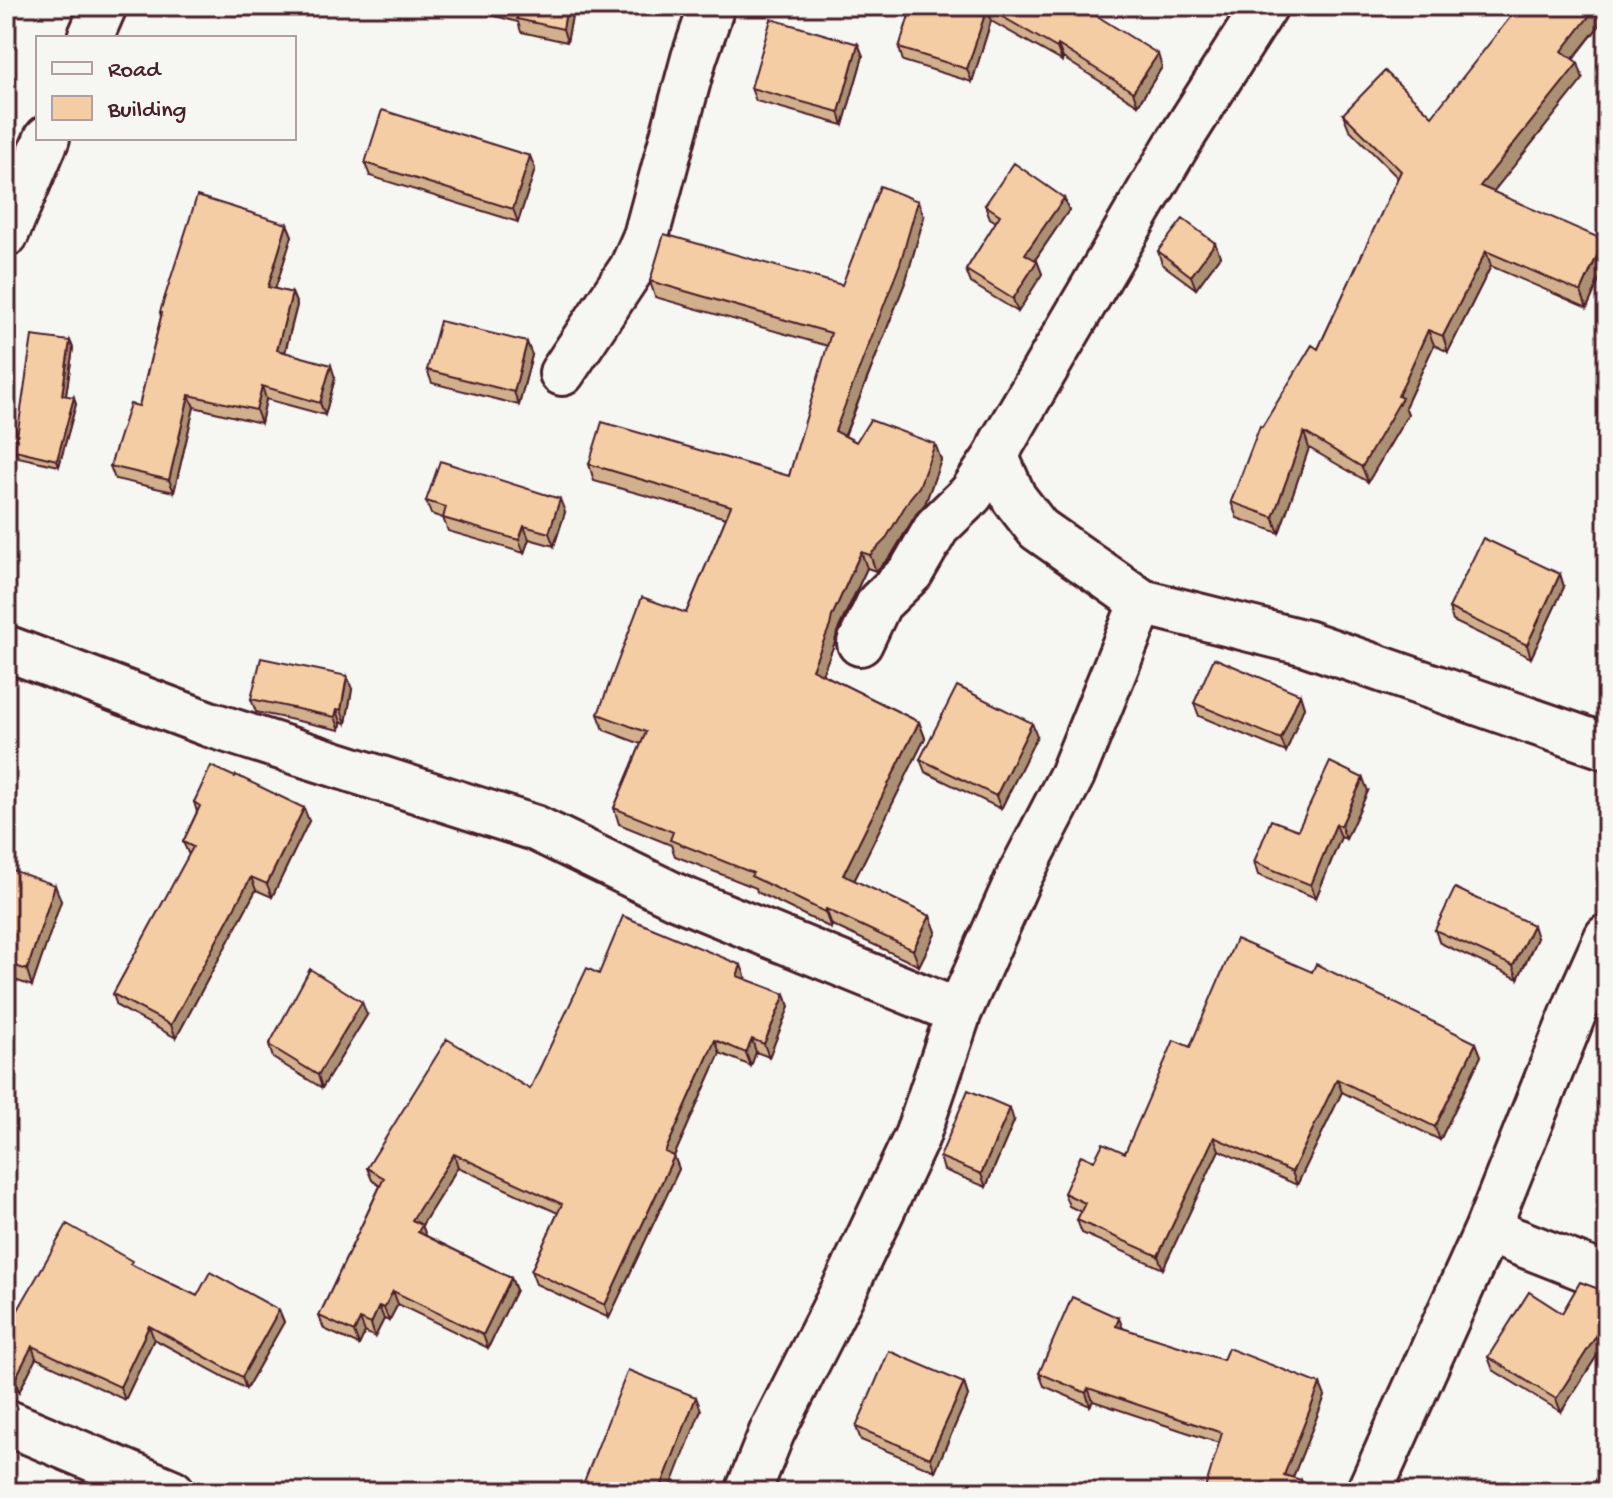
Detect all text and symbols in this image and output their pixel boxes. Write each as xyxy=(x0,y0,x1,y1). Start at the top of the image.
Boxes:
legend xyxy=(36,36,296,140)
text: Road xyxy=(108,57,162,86)
text: Building xyxy=(107,97,186,126)

